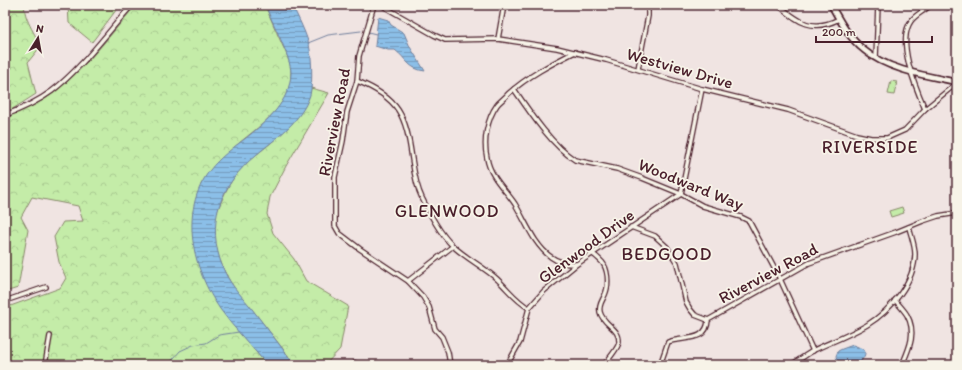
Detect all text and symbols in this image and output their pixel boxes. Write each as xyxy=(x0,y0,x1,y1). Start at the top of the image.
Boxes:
north arrow xyxy=(18,18,58,58)
scale bar xyxy=(816,18,932,44)
text: N xyxy=(35,22,45,36)
text: 200 m xyxy=(822,25,856,39)
street label: Westview Drive xyxy=(624,43,736,93)
street label: Riverview Road xyxy=(314,66,354,178)
district label: RIVERSIDE xyxy=(822,136,918,158)
street label: Woodward Way xyxy=(635,154,747,214)
district label: GLENWOOD xyxy=(395,200,499,222)
street label: Glenwood Drive xyxy=(534,204,638,288)
street label: Riverview Road xyxy=(715,238,821,308)
district label: BEDGOOD xyxy=(622,243,712,265)

